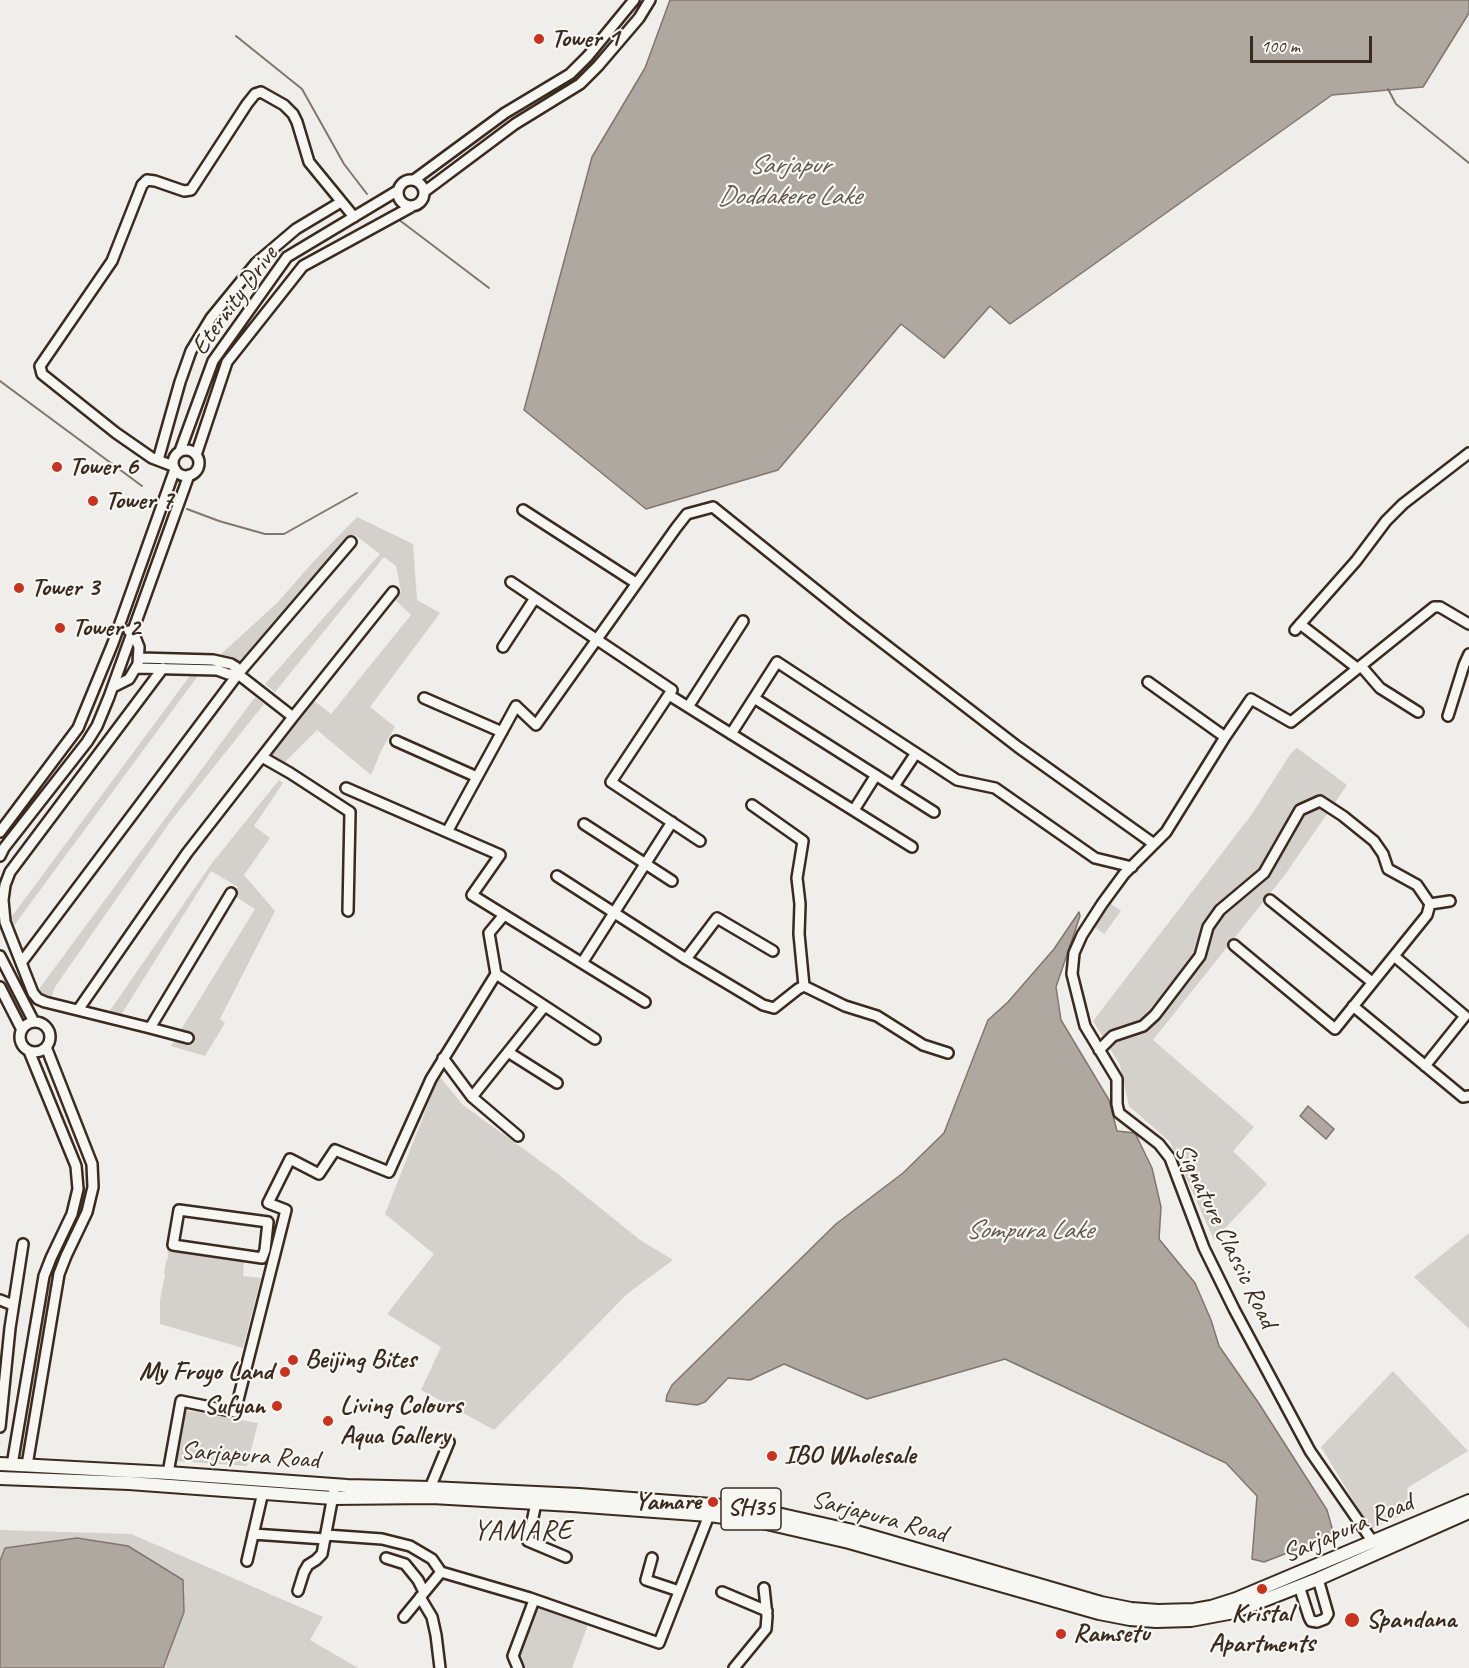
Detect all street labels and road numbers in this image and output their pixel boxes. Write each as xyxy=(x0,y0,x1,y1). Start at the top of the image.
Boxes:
street label: Eternity Drive xyxy=(185,240,285,362)
street label: Signature Classic Road xyxy=(1167,1139,1283,1333)
street label: Sarjapura Road xyxy=(180,1436,320,1476)
street label: Sarjapura Road xyxy=(808,1484,950,1550)
road number: SH35 xyxy=(721,1488,781,1530)
street label: Sarjapura Road xyxy=(1278,1488,1418,1570)

